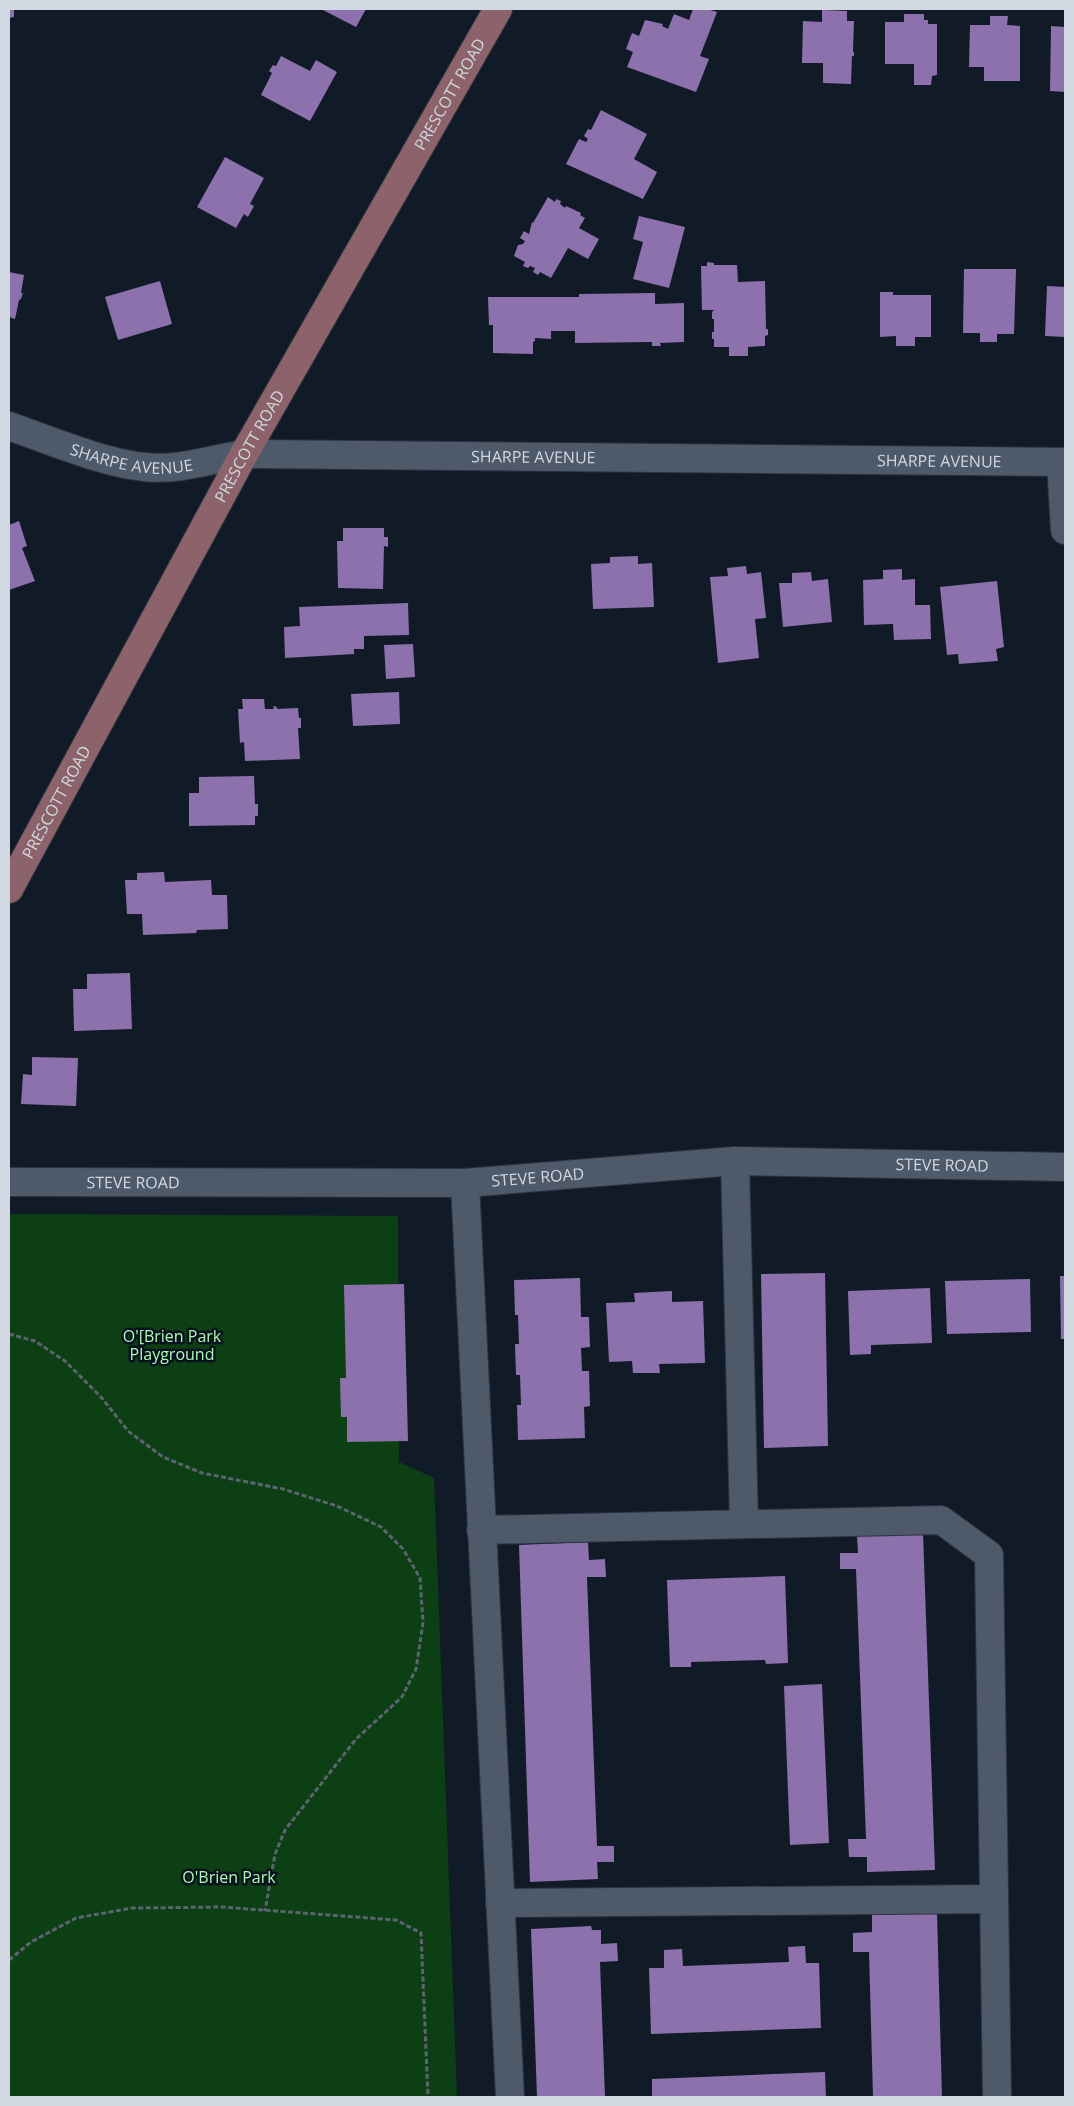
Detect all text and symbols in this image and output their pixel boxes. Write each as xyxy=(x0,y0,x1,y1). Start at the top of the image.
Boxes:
street label: PRESCOTT ROAD xyxy=(409,34,490,154)
street label: PRESCOTT ROAD xyxy=(209,386,289,506)
street label: SHARPE AVENUE xyxy=(67,438,194,479)
street label: SHARPE AVENUE xyxy=(471,445,596,468)
street label: SHARPE AVENUE xyxy=(877,449,1002,472)
street label: PRESCOTT ROAD xyxy=(17,741,96,862)
street label: STEVE ROAD xyxy=(895,1153,989,1177)
street label: STEVE ROAD xyxy=(490,1162,585,1192)
street label: STEVE ROAD xyxy=(86,1171,180,1193)
park label: O'[Brien Park Playground xyxy=(123,1325,222,1365)
park label: O'Brien Park xyxy=(182,1866,276,1888)

